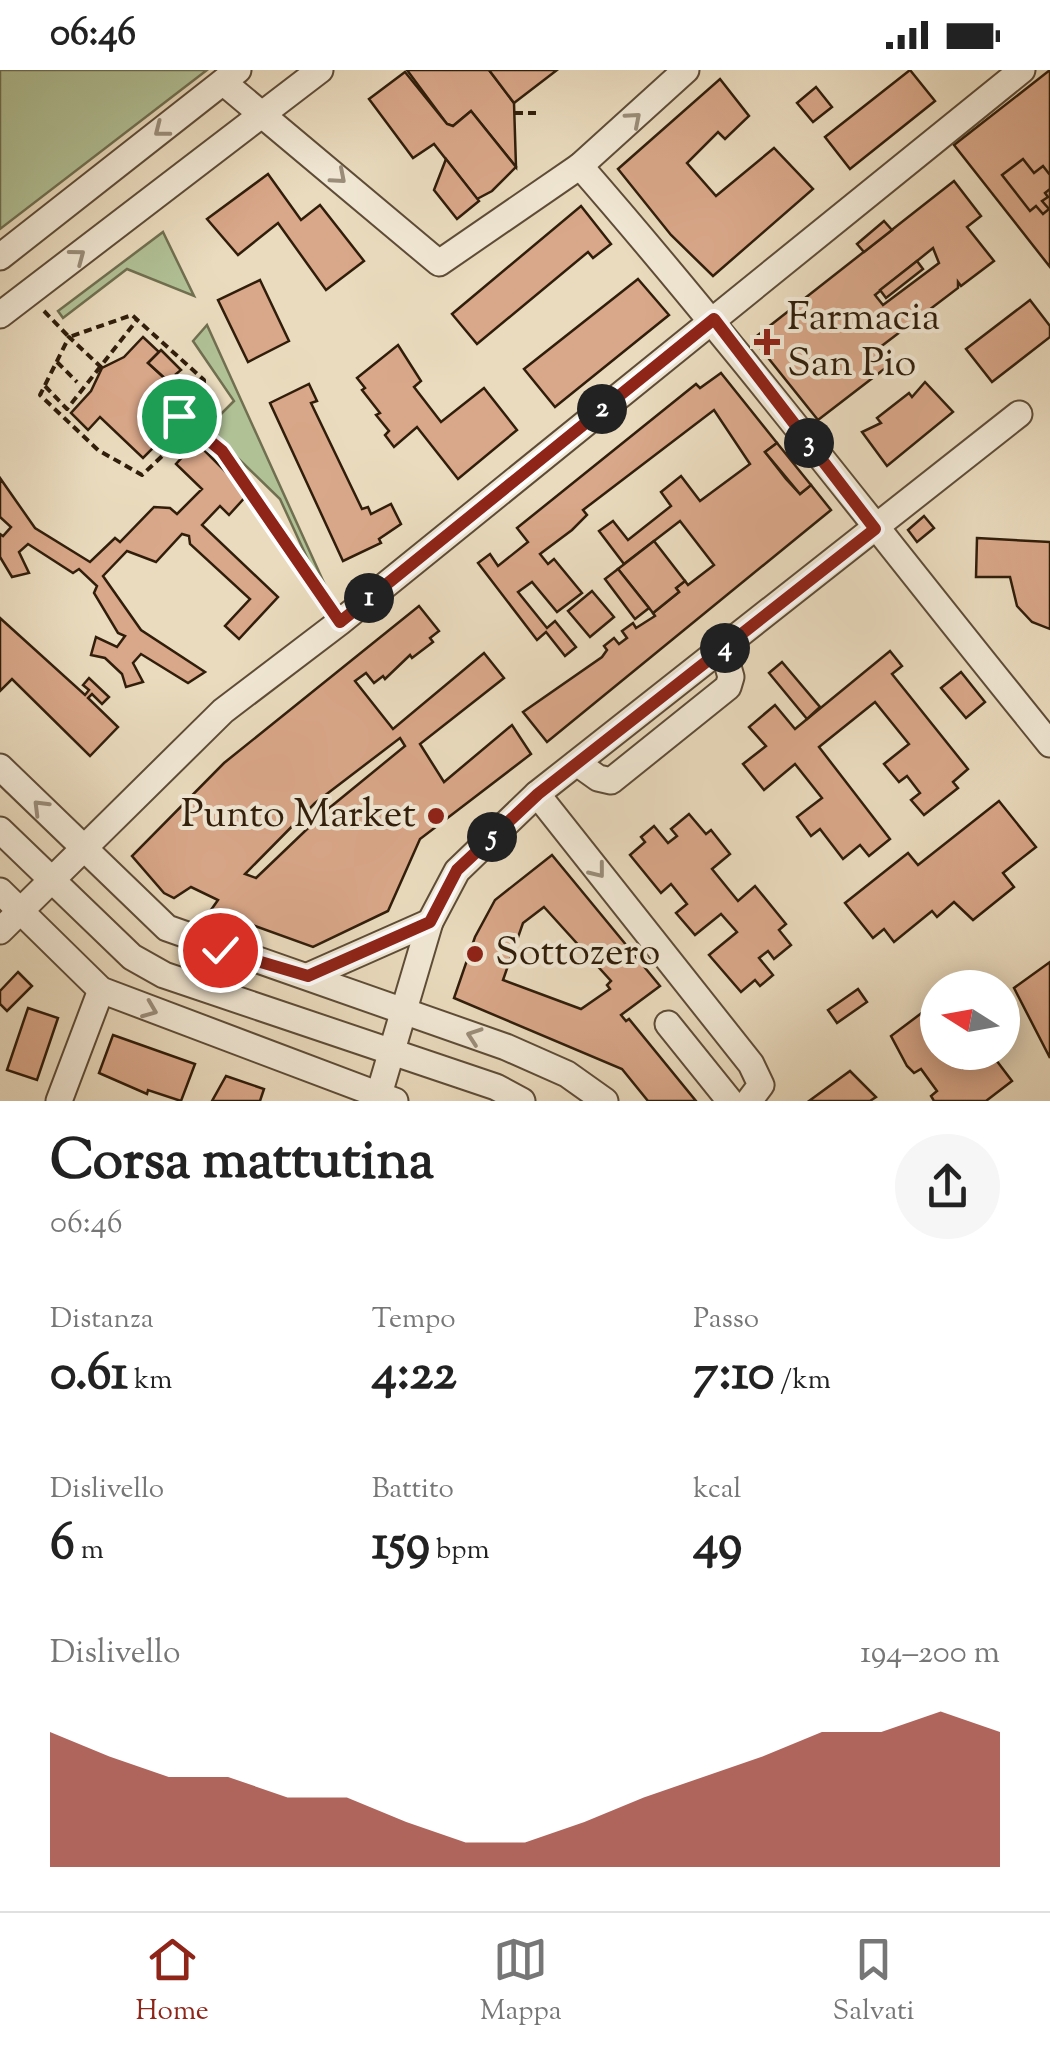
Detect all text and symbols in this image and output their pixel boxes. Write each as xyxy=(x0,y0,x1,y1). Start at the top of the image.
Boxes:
text: 06:46 xyxy=(50,8,136,62)
one-way arrow xyxy=(622,112,641,130)
one-way arrow xyxy=(154,119,172,136)
one-way arrow xyxy=(327,165,346,183)
one-way arrow xyxy=(67,250,85,267)
place label: Farmacia San Pio xyxy=(787,291,940,394)
marker: Farmacia San Pio xyxy=(756,331,778,353)
pin xyxy=(137,374,222,459)
pin: 2 xyxy=(577,384,627,434)
icon: arrive xyxy=(152,389,207,444)
text: 2 xyxy=(595,389,609,429)
pin: 3 xyxy=(784,418,834,468)
text: 3 xyxy=(803,423,815,463)
pin: 1 xyxy=(344,573,394,623)
text: 1 xyxy=(364,578,374,618)
pin: 4 xyxy=(700,623,750,673)
text: 4 xyxy=(718,628,732,668)
place label: Punto Market xyxy=(181,788,416,845)
one-way arrow xyxy=(34,800,52,818)
marker: Punto Market xyxy=(425,805,447,827)
pin: 5 xyxy=(467,812,517,862)
text: 5 xyxy=(487,817,497,857)
one-way arrow xyxy=(586,859,604,877)
pin xyxy=(178,908,263,993)
icon: check xyxy=(193,923,248,978)
place label: Sottozero xyxy=(495,926,660,983)
marker: Sottozero xyxy=(464,943,486,965)
north arrow xyxy=(920,970,1020,1070)
map controls xyxy=(920,970,1020,1070)
one-way arrow xyxy=(140,998,158,1018)
one-way arrow xyxy=(467,1027,484,1048)
text: Corsa mattutina xyxy=(50,1124,434,1203)
button: share xyxy=(895,1134,1000,1239)
text: 06:46 xyxy=(50,1201,123,1247)
text: Distanza xyxy=(50,1300,154,1340)
text: Tempo xyxy=(372,1300,456,1340)
text: Passo xyxy=(693,1300,759,1340)
text: 0.61 xyxy=(50,1340,128,1412)
text: 4:22 xyxy=(372,1340,457,1412)
text: 7:10 xyxy=(693,1340,774,1412)
text: km xyxy=(128,1361,172,1401)
text: /km xyxy=(774,1361,831,1401)
text: Dislivello xyxy=(50,1470,164,1510)
text: Battito xyxy=(372,1470,454,1510)
text: kcal xyxy=(693,1470,741,1510)
text: 6 xyxy=(50,1510,75,1582)
text: 159 xyxy=(372,1510,430,1582)
text: 49 xyxy=(693,1510,742,1582)
text: m xyxy=(75,1531,104,1571)
text: bpm xyxy=(430,1531,490,1571)
text: Dislivello xyxy=(50,1631,180,1677)
text: 194–200 m xyxy=(860,1631,1000,1677)
tab: Home xyxy=(135,1932,209,2032)
tab: Mappa xyxy=(480,1932,562,2032)
tab: Salvati xyxy=(833,1932,915,2032)

